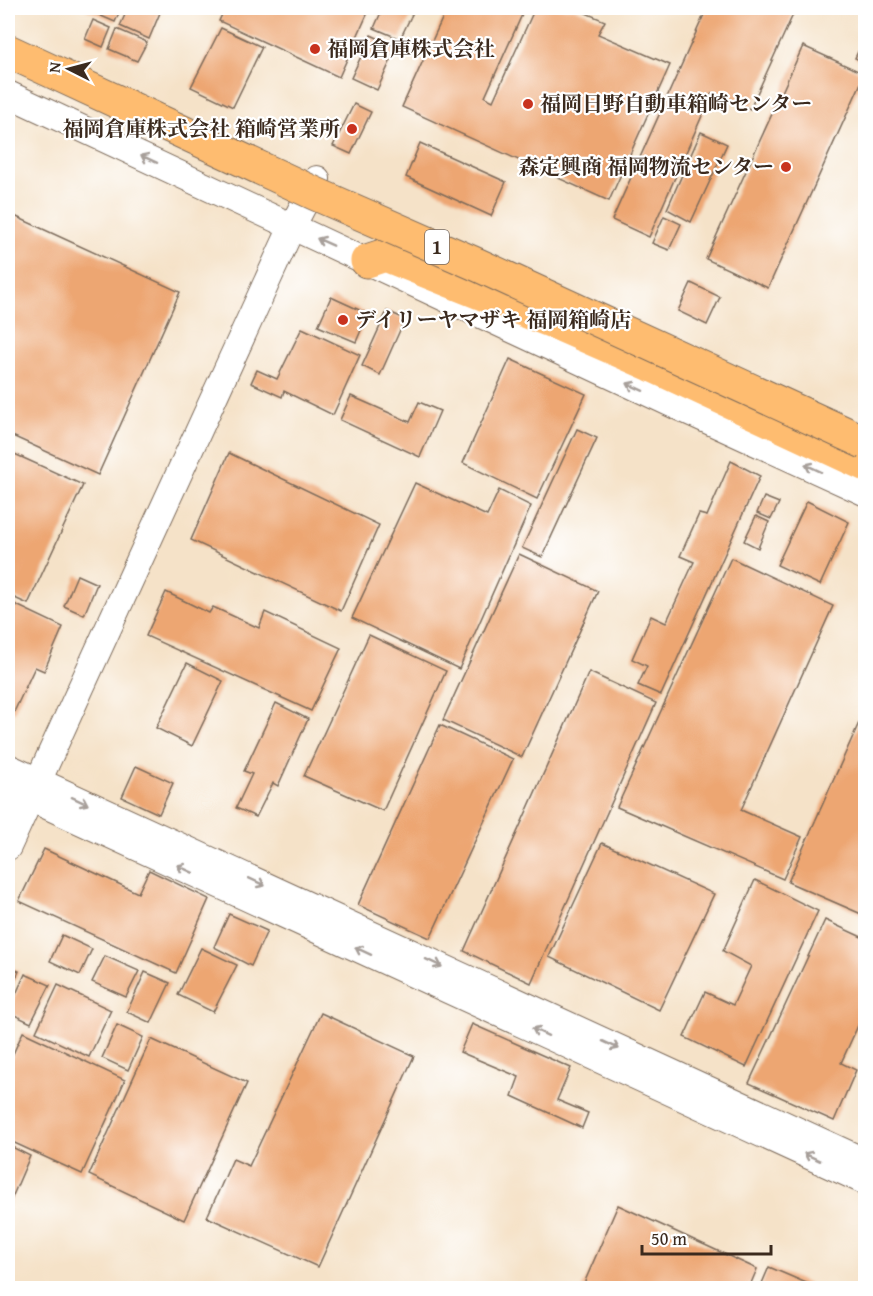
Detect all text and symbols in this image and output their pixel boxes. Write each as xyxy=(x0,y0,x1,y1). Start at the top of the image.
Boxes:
place label: 福岡倉庫株式会社 xyxy=(327,33,495,64)
north arrow xyxy=(39,39,99,99)
marker: 福岡倉庫株式会社 xyxy=(308,42,322,56)
text: N xyxy=(42,61,67,74)
place label: 福岡日野自動車箱崎センター xyxy=(540,88,812,119)
marker: 福岡日野自動車箱崎センター xyxy=(521,97,535,111)
place label: 福岡倉庫株式会社 箱崎営業所 xyxy=(62,113,340,144)
marker: 福岡倉庫株式会社 箱崎営業所 xyxy=(345,122,359,136)
place label: 森定興商 福岡物流センター xyxy=(518,151,774,182)
one-way arrow xyxy=(140,153,158,164)
marker: 森定興商 福岡物流センター xyxy=(779,160,793,174)
road number: 1 xyxy=(425,230,449,264)
one-way arrow xyxy=(317,236,335,247)
place label: デイリーヤマザキ 福岡箱崎店 xyxy=(355,304,631,335)
marker: デイリーヤマザキ 福岡箱崎店 xyxy=(336,313,350,327)
one-way arrow xyxy=(627,380,645,392)
one-way arrow xyxy=(804,461,822,473)
one-way arrow xyxy=(70,795,88,807)
one-way arrow xyxy=(177,863,195,875)
one-way arrow xyxy=(247,877,265,888)
one-way arrow xyxy=(354,944,372,956)
one-way arrow xyxy=(425,958,443,970)
one-way arrow xyxy=(531,1026,549,1038)
one-way arrow xyxy=(602,1039,620,1051)
one-way arrow xyxy=(804,1151,822,1163)
scale bar xyxy=(642,1218,771,1256)
text: 50 m xyxy=(651,1225,687,1252)

